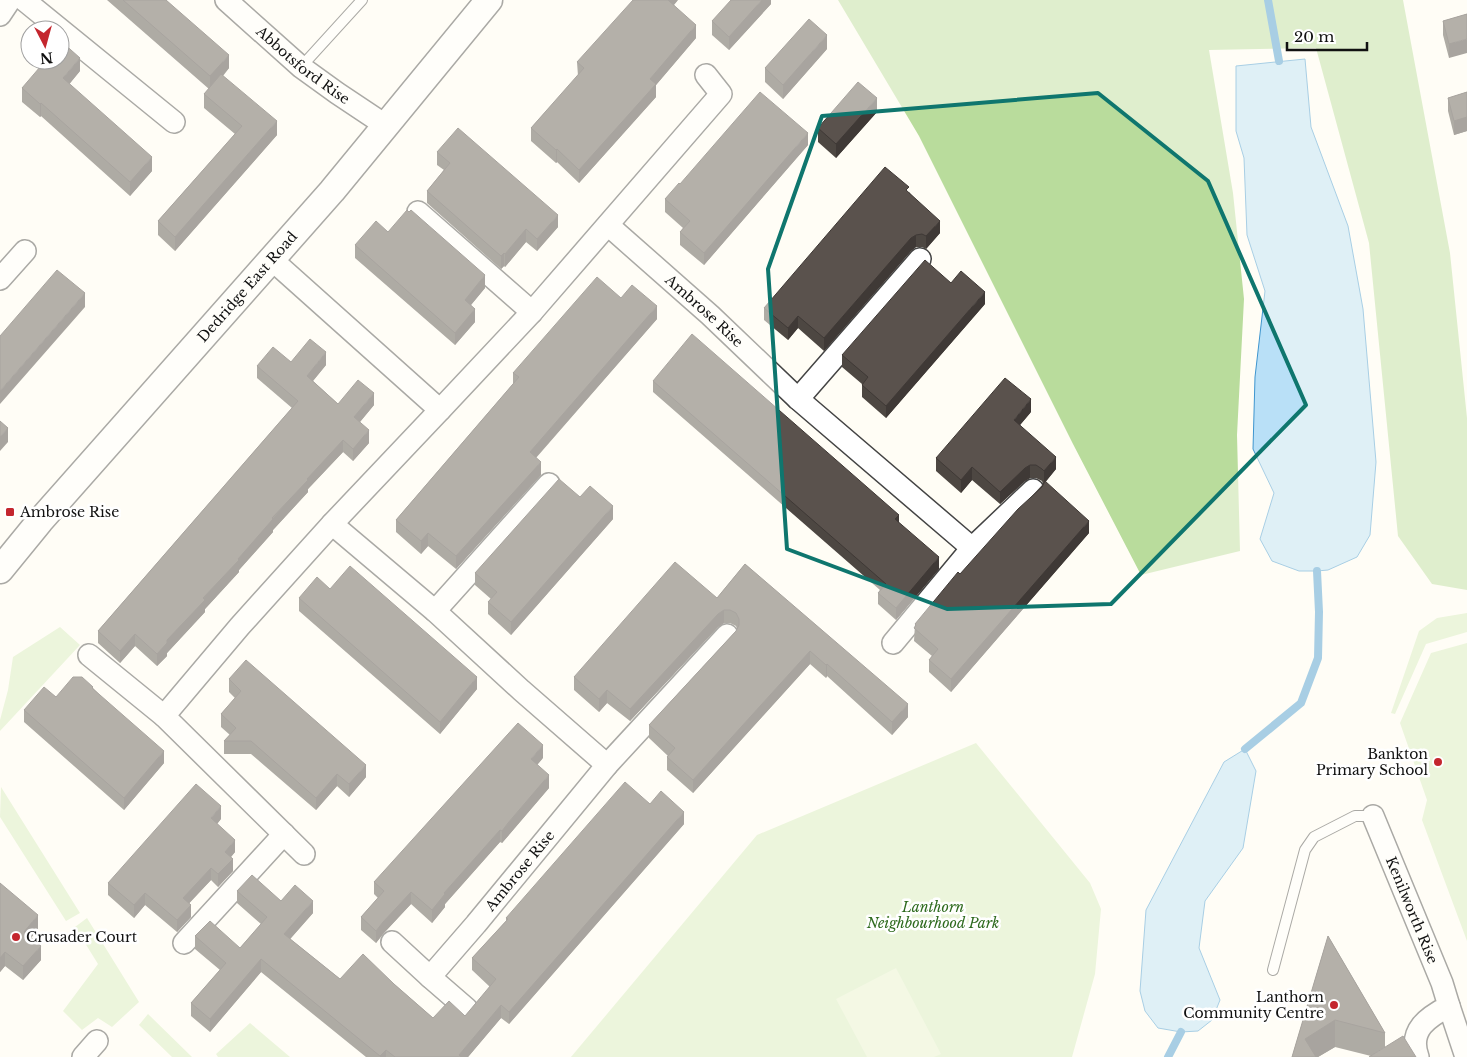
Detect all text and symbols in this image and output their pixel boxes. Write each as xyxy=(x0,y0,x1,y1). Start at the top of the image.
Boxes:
north arrow xyxy=(20,20,70,70)
scale bar xyxy=(1287,20,1367,52)
street label: Abbotsford Rise xyxy=(252,22,353,108)
text: 20 m xyxy=(1294,27,1334,46)
text: N xyxy=(39,48,54,68)
street label: Dedridge East Road xyxy=(193,227,301,346)
street label: Ambrose Rise xyxy=(661,270,747,351)
place label: Ambrose Rise xyxy=(19,503,119,521)
marker: Ambrose Rise xyxy=(4,506,16,518)
place label: Bankton Primary School xyxy=(1316,745,1428,779)
marker: Bankton Primary School xyxy=(1432,756,1444,768)
street label: Ambrose Rise xyxy=(481,827,558,916)
street label: Kenilworth Rise xyxy=(1382,854,1442,967)
park label: Lanthorn Neighbourhood Park xyxy=(866,898,999,932)
place label: Crusader Court xyxy=(26,928,138,946)
marker: Crusader Court xyxy=(10,931,22,943)
place label: Lanthorn Community Centre xyxy=(1183,988,1324,1022)
marker: Lanthorn Community Centre xyxy=(1328,999,1340,1011)

